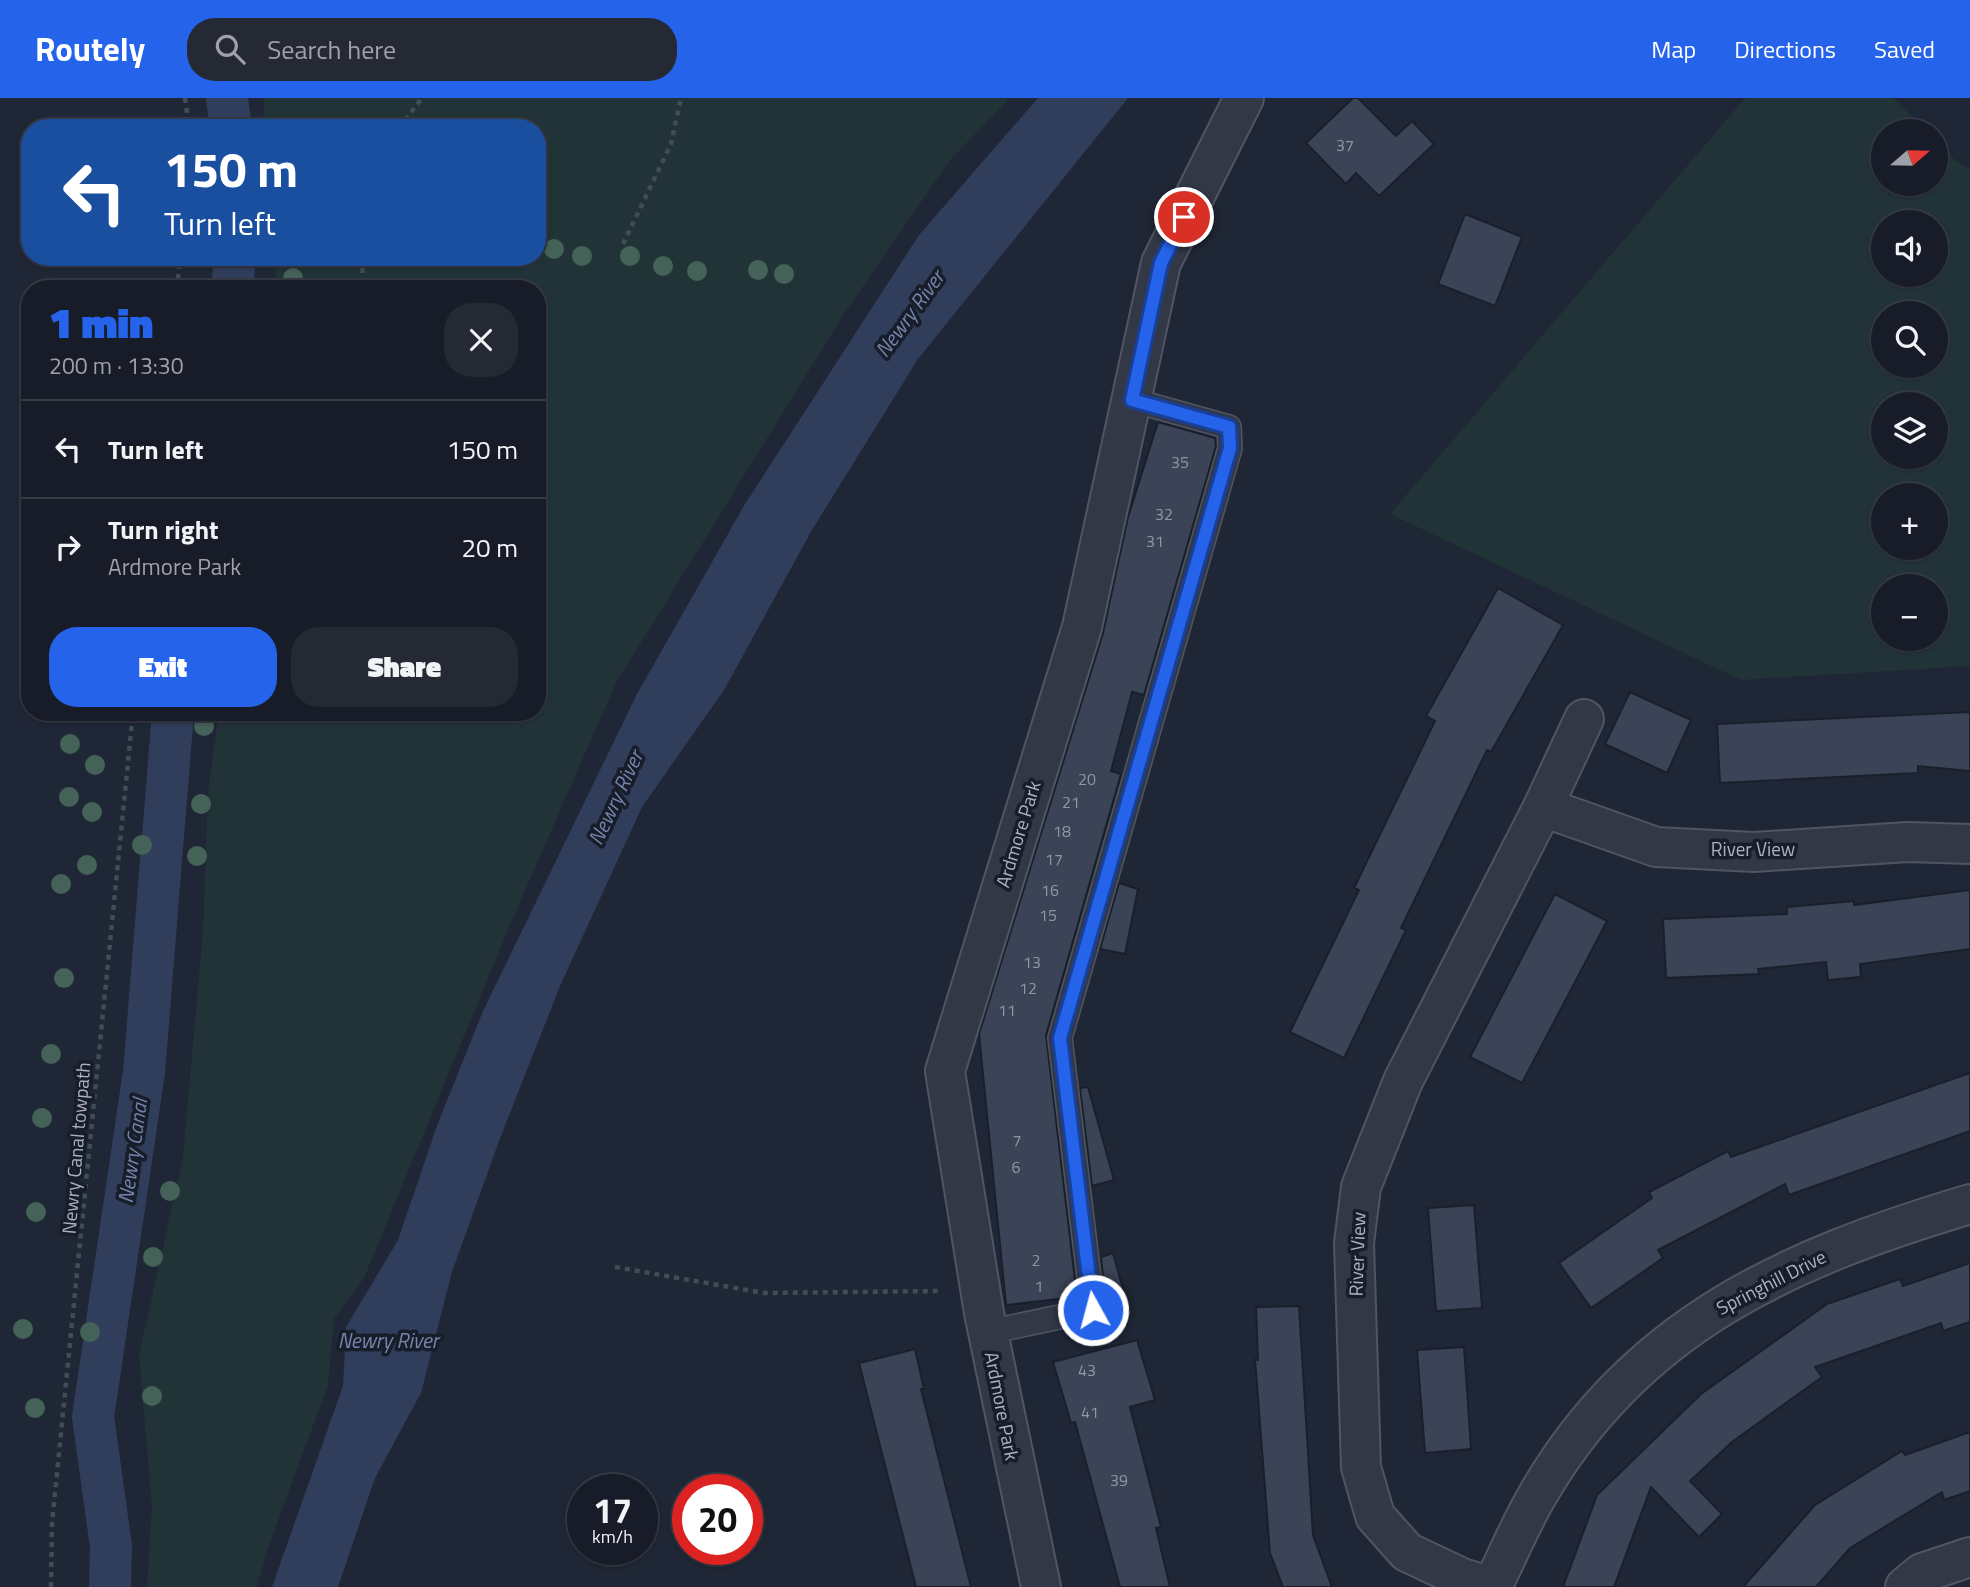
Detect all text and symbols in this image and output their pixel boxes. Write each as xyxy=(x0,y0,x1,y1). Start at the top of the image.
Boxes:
search box xyxy=(187,18,677,81)
text: Routely xyxy=(35,24,145,74)
icon: search xyxy=(211,30,249,68)
text: Search here xyxy=(267,30,396,69)
text: Map xyxy=(1651,31,1696,67)
text: Directions xyxy=(1734,31,1836,67)
text: Saved xyxy=(1874,31,1935,67)
north arrow xyxy=(1871,119,1948,196)
map controls xyxy=(1871,119,1948,651)
text: 150 m xyxy=(164,131,298,206)
house number: 37 xyxy=(1336,133,1354,157)
icon: left xyxy=(49,147,140,238)
pin xyxy=(1154,187,1214,247)
icon: arrive xyxy=(1165,198,1203,236)
text: Turn left xyxy=(164,199,276,247)
button: sound xyxy=(1871,210,1948,287)
water label: Newry River xyxy=(867,261,953,364)
text: 1 min xyxy=(49,290,153,354)
button: search xyxy=(1871,301,1948,378)
button: close xyxy=(444,303,518,377)
text: 200 m · 13:30 xyxy=(49,348,184,383)
button: layers xyxy=(1871,392,1948,469)
icon: left xyxy=(49,430,87,468)
text: Turn left xyxy=(108,430,203,469)
text: 150 m xyxy=(447,430,518,469)
house number: 35 xyxy=(1171,450,1189,474)
button: + xyxy=(1871,483,1948,560)
house number: 32 xyxy=(1155,502,1173,526)
text: Turn right xyxy=(108,510,219,549)
icon: right xyxy=(49,528,87,566)
text: 20 m xyxy=(461,528,518,567)
house number: 31 xyxy=(1146,529,1164,553)
text: Ardmore Park xyxy=(108,549,241,584)
button: − xyxy=(1871,574,1948,651)
button: Exit xyxy=(49,627,277,707)
button: Share xyxy=(291,627,518,707)
water label: Newry River xyxy=(579,743,652,850)
house number: 20 xyxy=(1078,767,1096,791)
street label: Ardmore Park xyxy=(988,777,1047,891)
house number: 21 xyxy=(1062,790,1080,814)
house number: 18 xyxy=(1053,819,1071,843)
street label: River View xyxy=(1711,834,1795,863)
house number: 17 xyxy=(1045,847,1063,871)
house number: 16 xyxy=(1041,878,1059,902)
house number: 15 xyxy=(1039,903,1057,927)
house number: 13 xyxy=(1023,950,1041,974)
house number: 12 xyxy=(1019,976,1037,1000)
house number: 11 xyxy=(998,998,1016,1022)
street label: Newry Canal towpath xyxy=(54,1061,97,1235)
water label: Newry Canal xyxy=(109,1094,156,1205)
house number: 7 xyxy=(1013,1128,1021,1152)
house number: 6 xyxy=(1012,1155,1021,1179)
street label: River View xyxy=(1341,1211,1372,1297)
street label: Springhill Drive xyxy=(1711,1241,1831,1322)
house number: 2 xyxy=(1032,1248,1040,1272)
position arrow xyxy=(1056,1273,1130,1347)
house number: 1 xyxy=(1035,1274,1043,1298)
water label: Newry River xyxy=(338,1324,441,1356)
street label: Ardmore Park xyxy=(978,1349,1027,1463)
house number: 43 xyxy=(1078,1358,1096,1382)
house number: 41 xyxy=(1081,1400,1099,1424)
house number: 39 xyxy=(1110,1468,1128,1492)
speed limit sign: 20 xyxy=(672,1474,763,1565)
text: 17 xyxy=(593,1483,632,1537)
text: km/h xyxy=(592,1523,633,1550)

